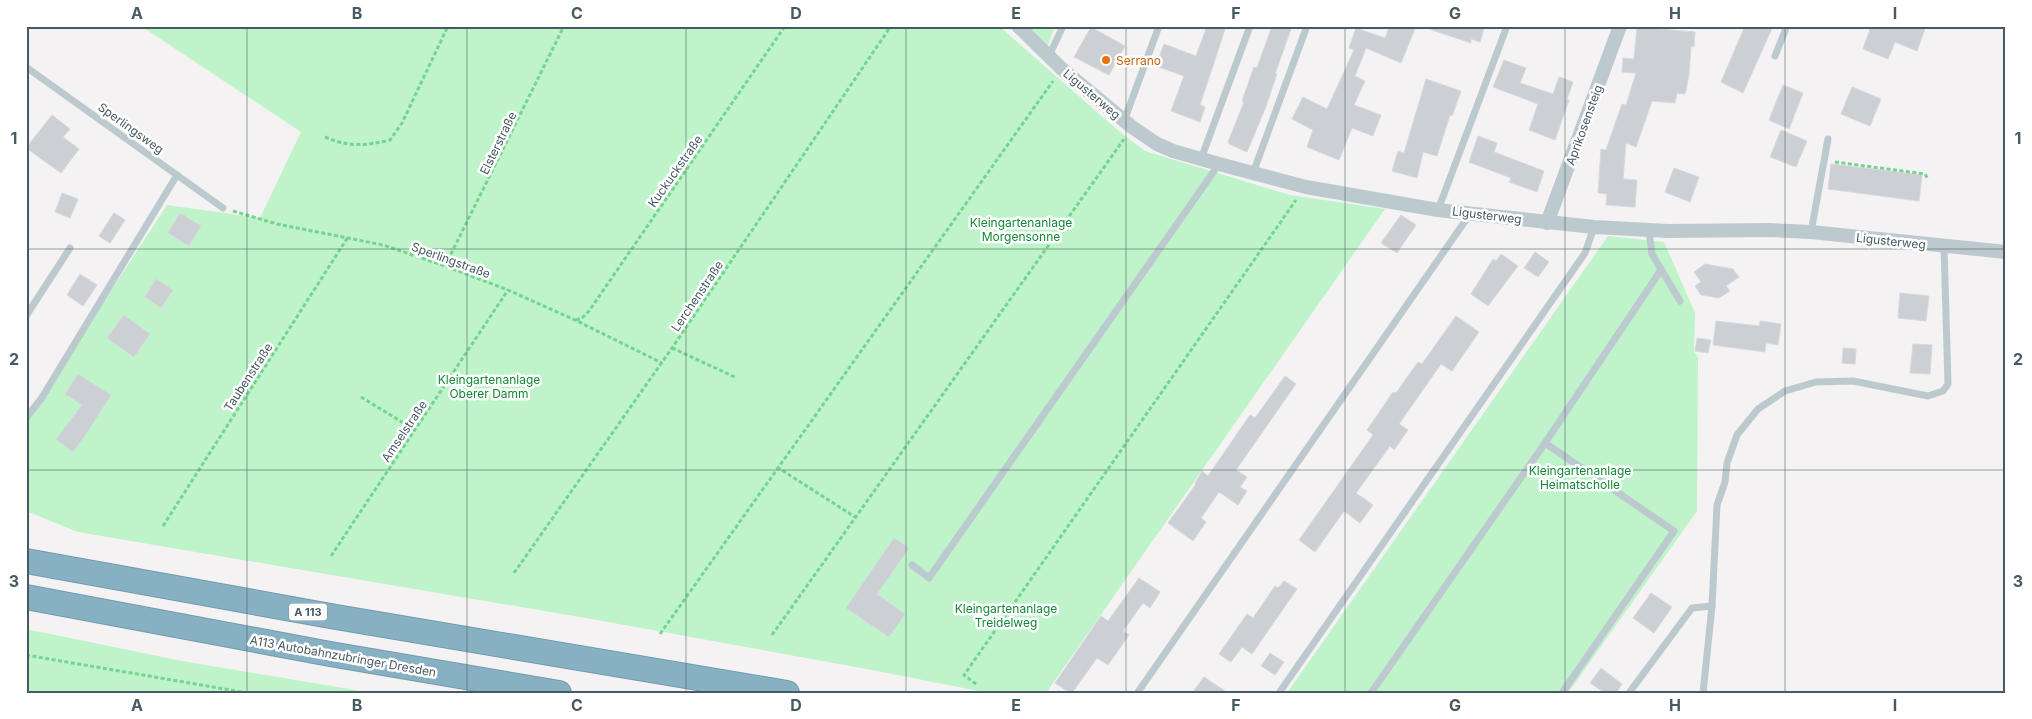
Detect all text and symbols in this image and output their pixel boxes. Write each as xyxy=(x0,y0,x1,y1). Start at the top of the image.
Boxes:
text: A xyxy=(131,3,143,23)
text: B xyxy=(352,3,362,23)
text: C xyxy=(571,3,583,23)
text: D xyxy=(790,3,802,23)
text: E xyxy=(1011,3,1021,23)
text: F xyxy=(1231,3,1241,23)
text: G xyxy=(1449,3,1461,23)
text: H xyxy=(1669,3,1681,23)
text: I xyxy=(1893,3,1897,23)
place label: Serrano xyxy=(1116,53,1161,68)
marker: Serrano xyxy=(1100,54,1112,66)
street label: Ligusterweg xyxy=(1060,66,1124,122)
street label: Aprikosensteig xyxy=(1562,83,1606,167)
street label: Sperlingsweg xyxy=(95,99,167,157)
street label: Elsterstraße xyxy=(476,109,520,177)
text: 1 xyxy=(11,128,17,148)
text: 1 xyxy=(2015,128,2021,148)
street label: Kuckuckstraße xyxy=(645,132,705,210)
street label: Ligusterweg xyxy=(1451,203,1523,227)
park label: Kleingartenanlage Morgensonne xyxy=(970,215,1072,244)
street label: Ligusterweg xyxy=(1855,230,1927,252)
street label: Sperlingstraße xyxy=(409,239,493,281)
street label: Lerchenstraße xyxy=(668,258,726,334)
street label: Taubenstraße xyxy=(220,340,276,414)
text: 2 xyxy=(9,349,19,369)
text: 2 xyxy=(2013,349,2023,369)
park label: Kleingartenanlage Oberer Damm xyxy=(438,372,540,401)
street label: Amselstraße xyxy=(378,397,430,465)
park label: Kleingartenanlage Heimatscholle xyxy=(1529,463,1631,492)
text: 3 xyxy=(9,571,19,591)
text: 3 xyxy=(2013,571,2023,591)
park label: Kleingartenanlage Treidelweg xyxy=(955,601,1057,630)
road number: A 113 xyxy=(289,604,327,620)
street label: A113 Autobahnzubringer Dresden xyxy=(249,632,437,680)
text: A xyxy=(131,695,143,715)
text: B xyxy=(352,695,362,715)
text: C xyxy=(571,695,583,715)
text: D xyxy=(790,695,802,715)
text: E xyxy=(1011,695,1021,715)
text: F xyxy=(1231,695,1241,715)
text: G xyxy=(1449,695,1461,715)
text: H xyxy=(1669,695,1681,715)
text: I xyxy=(1893,695,1897,715)

